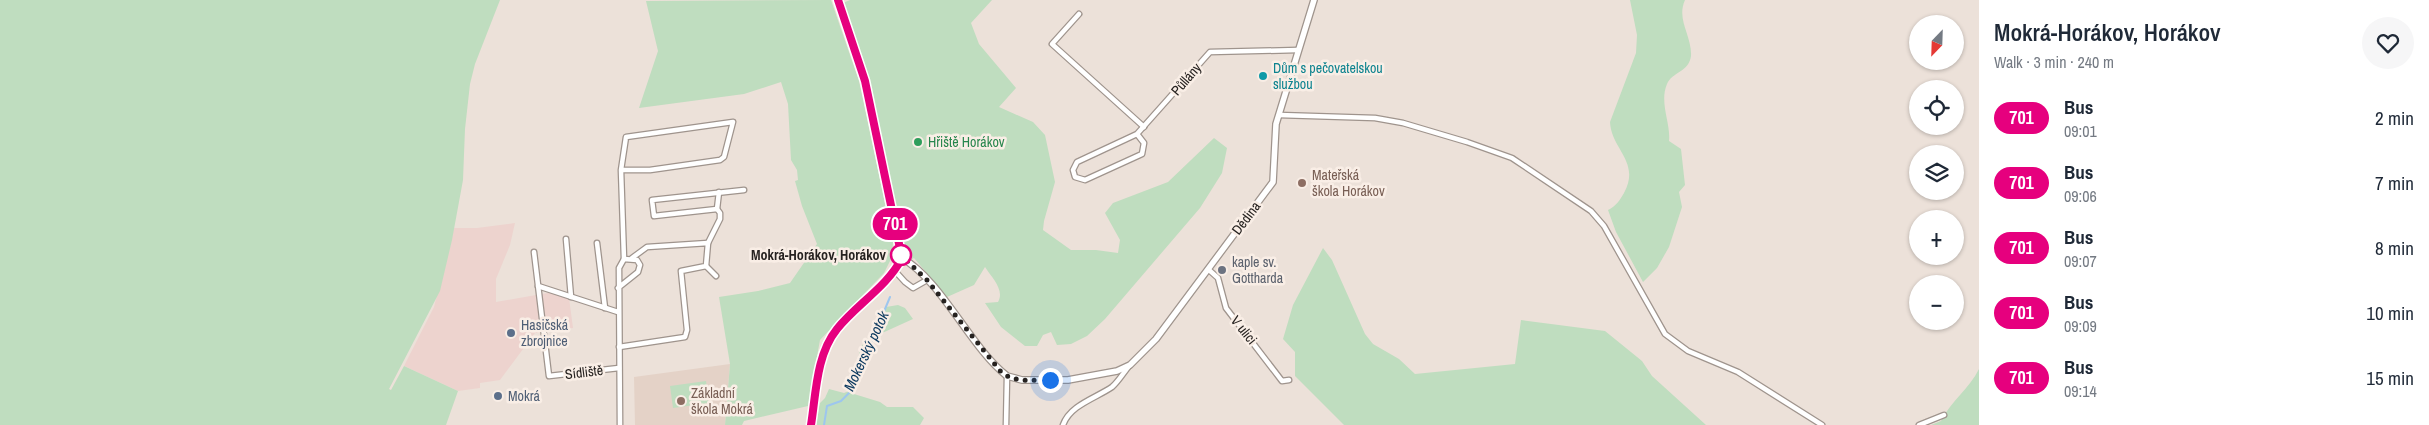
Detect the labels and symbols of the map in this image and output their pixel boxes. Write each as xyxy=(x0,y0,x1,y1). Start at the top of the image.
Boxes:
north arrow xyxy=(1909,15,1964,70)
street label: Půllány xyxy=(1167,59,1205,99)
place label: Dům s pečovatelskou službou xyxy=(1273,59,1383,93)
marker: Dům s pečovatelskou službou xyxy=(1257,70,1269,82)
place label: Hřiště Horákov xyxy=(928,133,1005,151)
marker: Hřiště Horákov xyxy=(912,136,924,148)
place label: Mateřská škola Horákov xyxy=(1312,166,1385,200)
marker: Mateřská škola Horákov xyxy=(1296,177,1308,189)
street label: Dědina xyxy=(1228,197,1265,238)
line badge: 701 xyxy=(866,208,924,240)
marker: Mokrá-Horákov, Horákov xyxy=(890,244,912,266)
place label: Mokrá-Horákov, Horákov xyxy=(751,246,887,264)
place label: kaple sv. Gottharda xyxy=(1232,253,1284,287)
marker: kaple sv. Gottharda xyxy=(1216,264,1228,276)
water label: Mokerský potok xyxy=(838,307,894,394)
street label: V ulici xyxy=(1227,312,1261,348)
place label: Hasičská zbrojnice xyxy=(521,316,569,350)
marker: Hasičská zbrojnice xyxy=(505,327,517,339)
street label: Sídliště xyxy=(564,361,604,383)
your location xyxy=(1038,368,1063,393)
place label: Základní škola Mokrá xyxy=(691,384,753,418)
place label: Mokrá xyxy=(508,387,541,405)
marker: Mokrá xyxy=(492,390,504,402)
marker: Základní škola Mokrá xyxy=(675,395,687,407)

